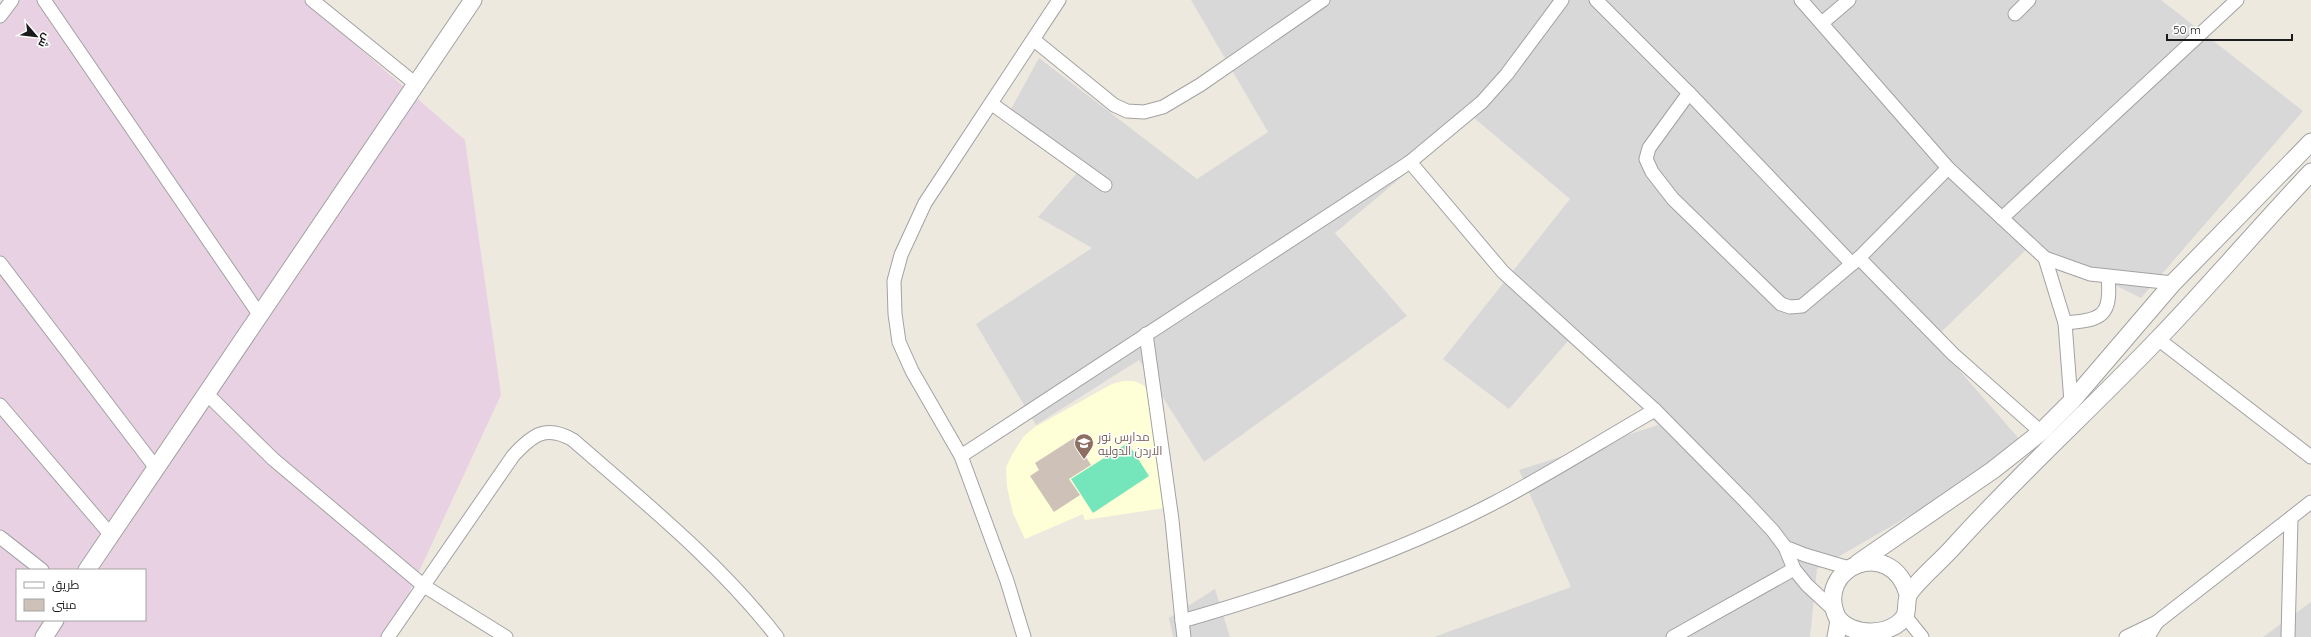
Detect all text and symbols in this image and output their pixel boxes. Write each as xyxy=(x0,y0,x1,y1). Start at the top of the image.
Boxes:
north arrow xyxy=(16,16,56,56)
scale bar xyxy=(2167,16,2292,42)
text: 50 m xyxy=(2173,22,2201,37)
text: ش xyxy=(35,31,54,50)
place label: مدارس نور الاردن الدوليه xyxy=(1097,429,1162,458)
school or university icon: مدارس نور الاردن الدوليه xyxy=(1073,432,1095,460)
legend xyxy=(16,569,146,621)
text: طريق xyxy=(52,577,80,592)
text: مبنى xyxy=(52,597,77,612)

